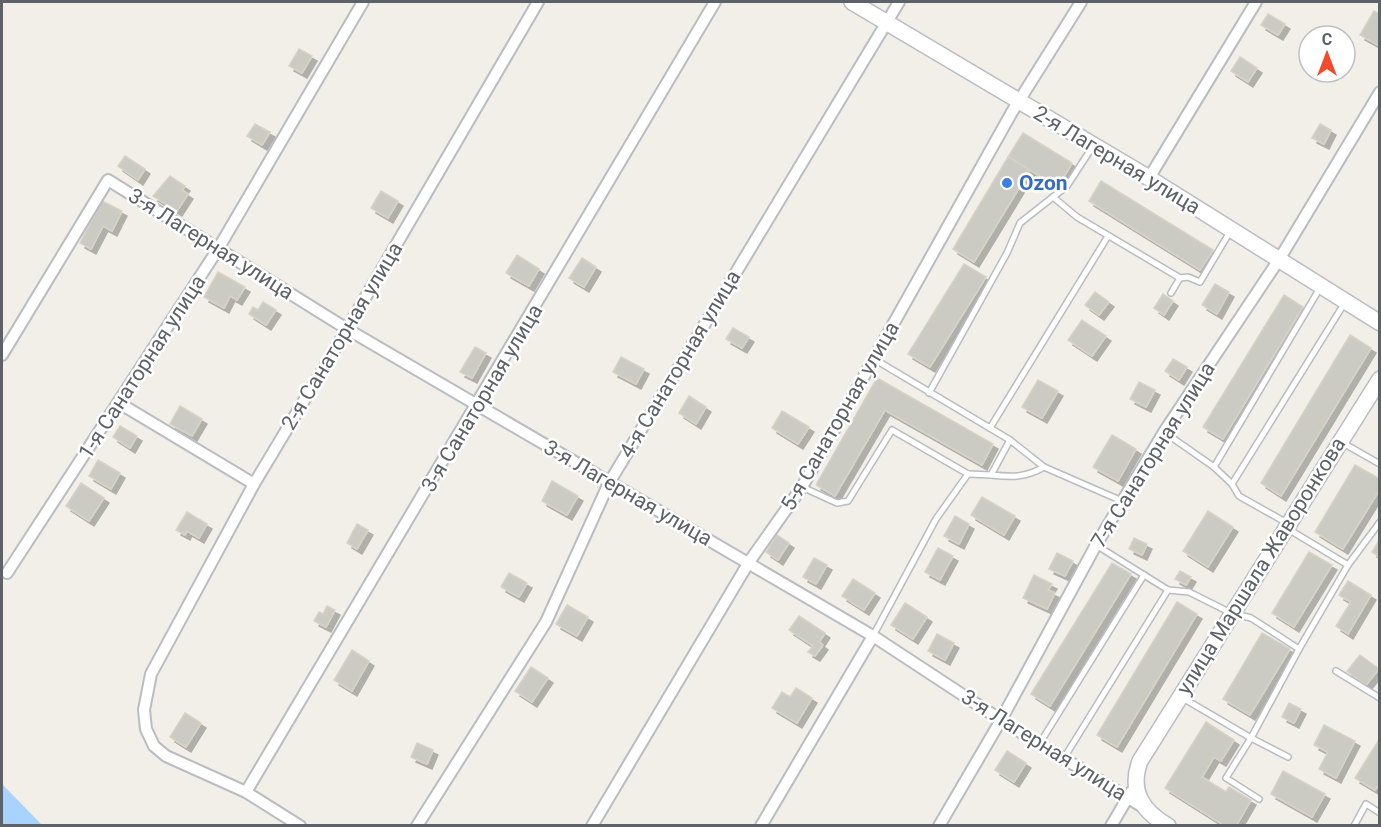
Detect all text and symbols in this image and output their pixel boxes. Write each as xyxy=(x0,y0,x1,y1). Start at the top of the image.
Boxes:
north arrow xyxy=(1297,24,1357,84)
text: С xyxy=(1322,30,1332,49)
street label: 2-я Лагерная улица xyxy=(1029,101,1205,219)
place label: Ozon xyxy=(1019,171,1068,195)
marker: Ozon xyxy=(1000,176,1014,190)
street label: 3-я Лагерная улица xyxy=(124,183,298,305)
street label: 2-я Санаторная улица xyxy=(277,238,407,434)
street label: 4-я Санаторная улица xyxy=(615,266,745,462)
street label: 1-я Санаторная улица xyxy=(74,271,210,463)
street label: 3-я Санаторная улица xyxy=(417,300,547,496)
street label: 5-я Санаторная улица xyxy=(776,317,904,515)
street label: 7-я Санаторная улица xyxy=(1086,358,1220,552)
street label: улица Маршала Жаворонкова xyxy=(1172,433,1350,699)
street label: 3-я Лагерная улица xyxy=(540,435,716,551)
street label: 3-я Лагерная улица xyxy=(957,684,1131,806)

